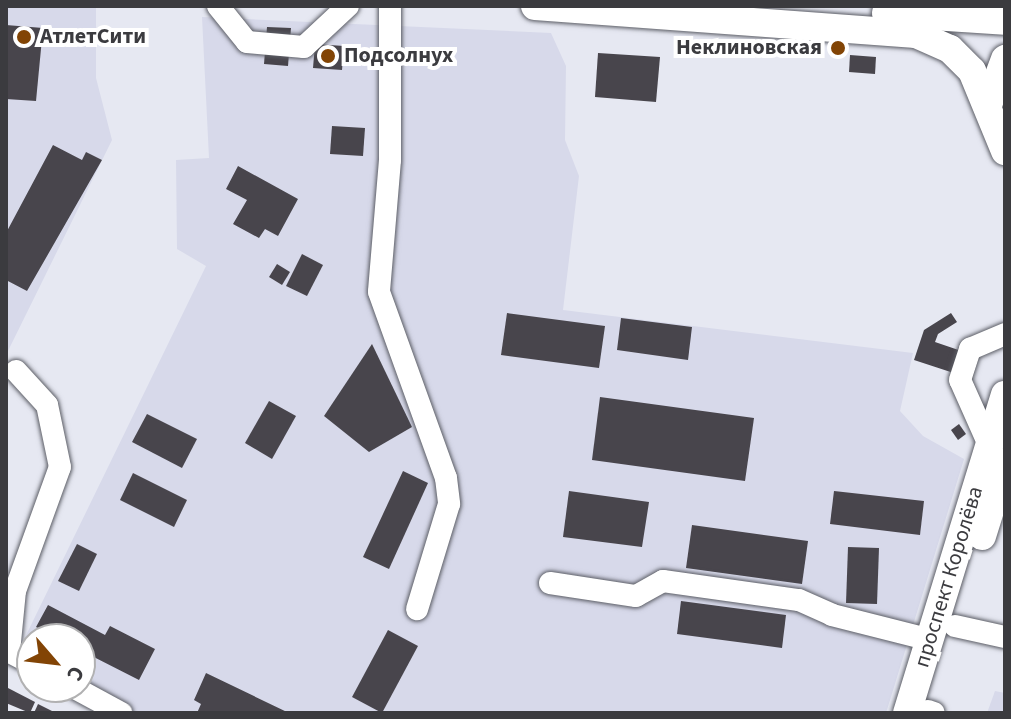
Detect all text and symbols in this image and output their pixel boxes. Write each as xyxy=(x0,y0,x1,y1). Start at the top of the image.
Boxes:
place label: АтлетСити xyxy=(40,24,146,50)
marker: АтлетСити xyxy=(15,28,33,46)
place label: Неклиновская xyxy=(676,35,822,61)
marker: Неклиновская xyxy=(829,39,847,57)
place label: Подсолнух xyxy=(344,43,453,69)
marker: Подсолнух xyxy=(319,47,337,65)
street label: проспект Королёва xyxy=(909,483,989,671)
north arrow xyxy=(16,623,96,703)
text: С xyxy=(58,660,93,686)

